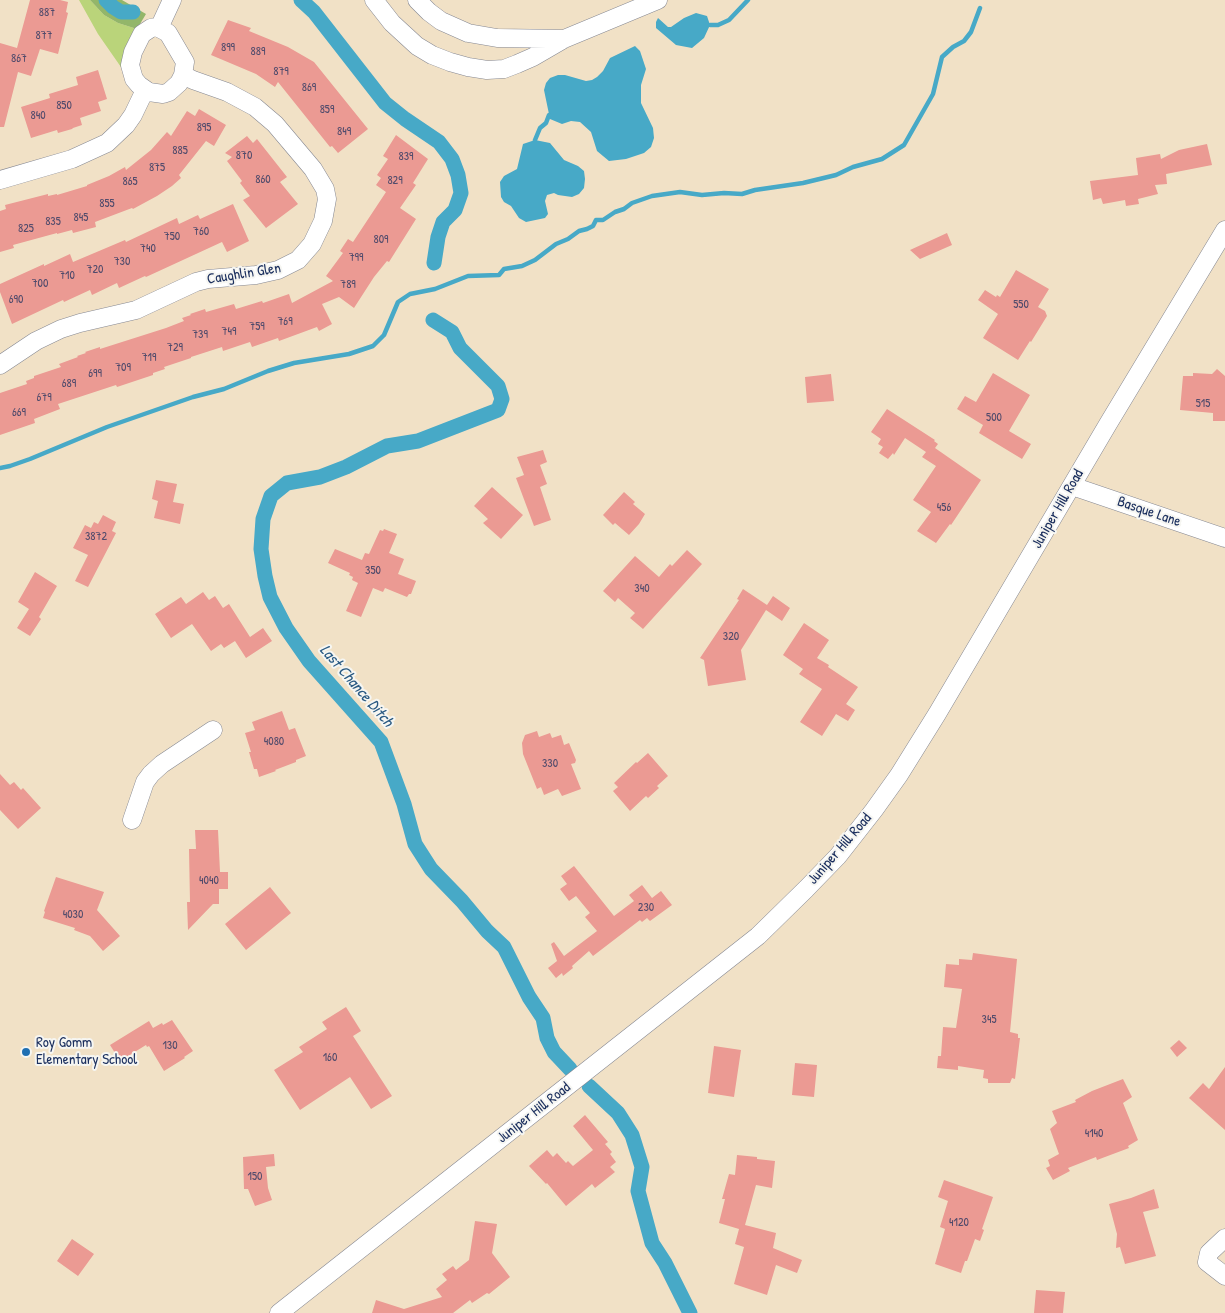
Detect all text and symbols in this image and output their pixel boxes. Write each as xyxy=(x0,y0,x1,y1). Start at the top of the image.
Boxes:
house number: 887 xyxy=(39,6,55,20)
house number: 877 xyxy=(35,29,53,43)
house number: 899 xyxy=(221,41,235,55)
house number: 889 xyxy=(251,45,265,59)
house number: 867 xyxy=(11,52,27,66)
house number: 879 xyxy=(273,65,289,79)
house number: 869 xyxy=(302,81,316,95)
house number: 850 xyxy=(56,99,72,113)
house number: 859 xyxy=(320,103,334,117)
house number: 840 xyxy=(30,109,46,123)
house number: 895 xyxy=(197,121,211,135)
house number: 849 xyxy=(337,125,351,139)
house number: 885 xyxy=(172,144,188,158)
house number: 870 xyxy=(236,149,252,163)
house number: 839 xyxy=(399,150,413,164)
house number: 875 xyxy=(149,161,165,175)
house number: 860 xyxy=(255,173,271,187)
house number: 829 xyxy=(387,174,403,188)
house number: 865 xyxy=(122,175,138,189)
house number: 855 xyxy=(99,197,115,211)
house number: 845 xyxy=(74,211,88,225)
house number: 835 xyxy=(45,215,61,229)
house number: 825 xyxy=(18,222,34,236)
house number: 760 xyxy=(193,225,209,239)
house number: 750 xyxy=(164,230,180,244)
house number: 809 xyxy=(374,233,388,247)
house number: 740 xyxy=(140,242,156,256)
house number: 799 xyxy=(349,251,363,265)
house number: 730 xyxy=(114,255,130,269)
street label: Caughlin Glen xyxy=(206,259,282,289)
house number: 720 xyxy=(87,263,103,277)
house number: 710 xyxy=(59,269,75,283)
house number: 700 xyxy=(32,277,48,291)
house number: 789 xyxy=(340,278,356,292)
house number: 690 xyxy=(9,293,23,307)
house number: 550 xyxy=(1013,298,1029,312)
house number: 769 xyxy=(277,315,293,329)
house number: 759 xyxy=(249,320,265,334)
house number: 749 xyxy=(222,325,236,339)
house number: 739 xyxy=(192,328,208,342)
house number: 729 xyxy=(167,341,183,355)
house number: 719 xyxy=(142,351,156,365)
house number: 709 xyxy=(115,361,131,375)
house number: 699 xyxy=(88,367,102,381)
house number: 689 xyxy=(62,377,76,391)
house number: 679 xyxy=(36,391,52,405)
house number: 515 xyxy=(1196,397,1210,411)
house number: 669 xyxy=(12,406,26,420)
house number: 500 xyxy=(986,411,1002,425)
street label: Juniper Hill Road xyxy=(1028,466,1088,552)
street label: Basque Lane xyxy=(1115,493,1183,531)
house number: 456 xyxy=(937,501,951,515)
house number: 3872 xyxy=(85,530,107,544)
house number: 350 xyxy=(365,564,381,578)
house number: 340 xyxy=(634,582,650,596)
house number: 320 xyxy=(723,630,739,644)
water label: Last Chance Ditch xyxy=(315,641,397,731)
house number: 4080 xyxy=(264,735,284,749)
house number: 330 xyxy=(542,757,558,771)
street label: Juniper Hill Road xyxy=(804,810,876,888)
house number: 4040 xyxy=(199,874,219,888)
house number: 230 xyxy=(638,901,654,915)
house number: 4030 xyxy=(63,908,83,922)
house number: 345 xyxy=(982,1013,996,1027)
place label: Roy Gomm Elementary School xyxy=(36,1034,137,1069)
house number: 130 xyxy=(162,1039,178,1053)
marker: Roy Gomm Elementary School xyxy=(20,1046,32,1058)
house number: 160 xyxy=(323,1051,337,1065)
street label: Juniper Hill Road xyxy=(494,1079,574,1147)
house number: 4140 xyxy=(1085,1127,1103,1141)
house number: 150 xyxy=(248,1170,262,1184)
house number: 4120 xyxy=(949,1216,969,1230)

